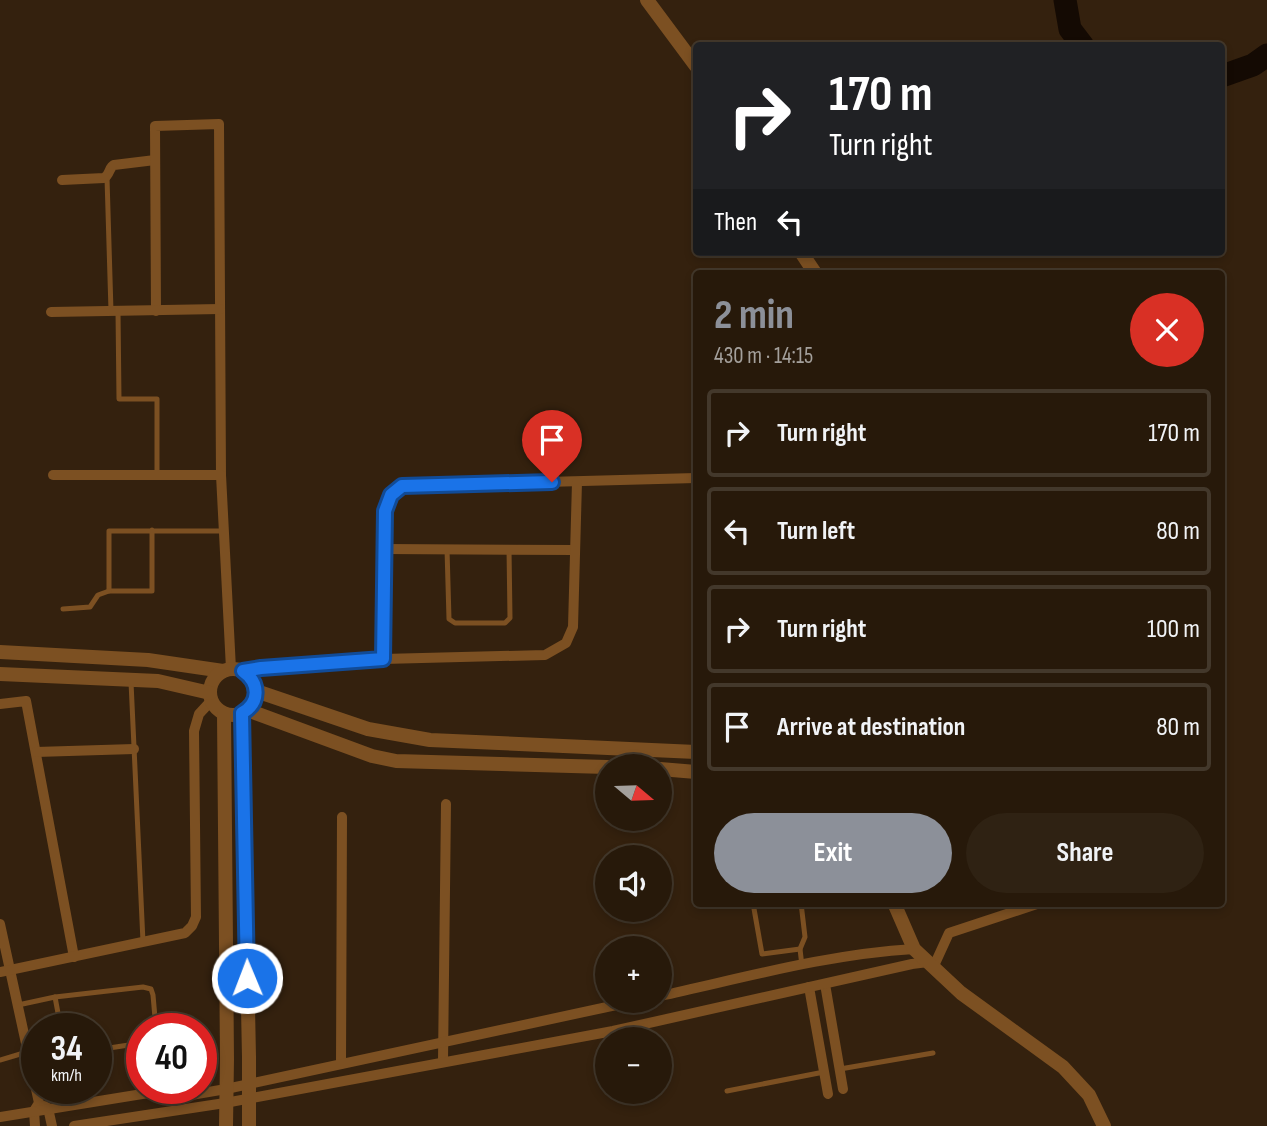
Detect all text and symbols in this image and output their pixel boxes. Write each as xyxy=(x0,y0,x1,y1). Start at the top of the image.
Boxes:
text: 170 m xyxy=(829,66,933,125)
icon: right xyxy=(714,70,805,161)
text: Turn right xyxy=(829,126,933,165)
icon: left xyxy=(771,203,809,241)
text: Then xyxy=(714,207,757,238)
text: 2 min xyxy=(714,290,794,341)
button: close xyxy=(1130,293,1204,367)
text: 430 m · 14:15 xyxy=(714,342,813,370)
pin xyxy=(522,410,582,482)
icon: right xyxy=(718,414,756,452)
text: Turn right xyxy=(777,418,866,449)
text: 170 m xyxy=(1148,418,1200,449)
icon: arrive xyxy=(533,421,571,459)
icon: left xyxy=(718,512,756,550)
text: Turn left xyxy=(777,516,855,547)
text: 80 m xyxy=(1156,516,1200,547)
icon: right xyxy=(718,610,756,648)
text: Turn right xyxy=(777,614,866,645)
text: 100 m xyxy=(1147,614,1200,645)
icon: arrive xyxy=(718,708,756,746)
text: Arrive at destination xyxy=(777,712,965,743)
text: 80 m xyxy=(1156,712,1200,743)
north arrow xyxy=(595,754,672,831)
map controls xyxy=(595,754,672,1104)
button: Exit xyxy=(714,813,952,893)
button: Share xyxy=(966,813,1204,893)
button: sound xyxy=(595,845,672,922)
button: + xyxy=(595,936,672,1013)
position arrow xyxy=(210,941,284,1015)
speed limit sign: 40 xyxy=(126,1013,217,1104)
button: − xyxy=(595,1027,672,1104)
text: 34 xyxy=(51,1028,83,1071)
text: km/h xyxy=(51,1065,82,1086)

